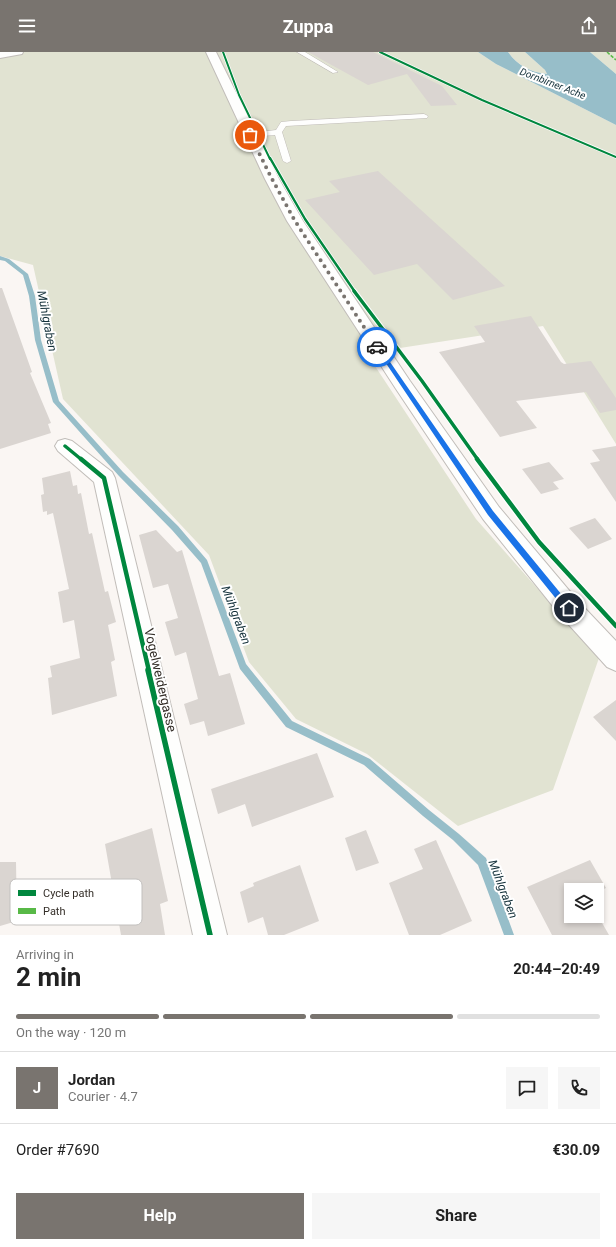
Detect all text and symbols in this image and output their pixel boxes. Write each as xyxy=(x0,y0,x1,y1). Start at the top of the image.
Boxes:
icon: menu xyxy=(16,15,38,37)
icon: share xyxy=(578,15,600,37)
text: Zuppa xyxy=(283,16,333,37)
water label: Dornbirner Ache xyxy=(518,66,587,101)
pin xyxy=(233,118,267,152)
icon: bag xyxy=(239,124,261,146)
water label: Mühlgraben xyxy=(34,289,60,353)
courier xyxy=(357,327,397,367)
icon: car xyxy=(366,336,388,358)
water label: Mühlgraben xyxy=(218,584,254,646)
pin xyxy=(552,591,586,625)
icon: home xyxy=(558,597,580,619)
street label: Vogelweidergasse xyxy=(141,627,180,733)
water label: Mühlgraben xyxy=(485,858,521,920)
legend xyxy=(10,879,142,925)
map controls xyxy=(564,883,604,923)
button: layers xyxy=(564,883,604,923)
text: Cycle path xyxy=(43,887,94,900)
text: Path xyxy=(43,905,66,918)
text: Arriving in xyxy=(16,947,74,962)
text: 20:44–20:49 xyxy=(513,960,600,978)
text: 2 min xyxy=(16,962,81,992)
text: On the way · 120 m xyxy=(16,1025,126,1040)
button: chat xyxy=(506,1067,548,1109)
button: phone xyxy=(558,1067,600,1109)
text: Jordan xyxy=(68,1071,115,1089)
text: J xyxy=(33,1079,41,1097)
text: Courier · 4.7 xyxy=(68,1089,138,1104)
text: Order #7690 xyxy=(16,1141,99,1159)
text: €30.09 xyxy=(553,1141,600,1159)
button: Help xyxy=(16,1193,304,1239)
button: Share xyxy=(312,1193,600,1239)

